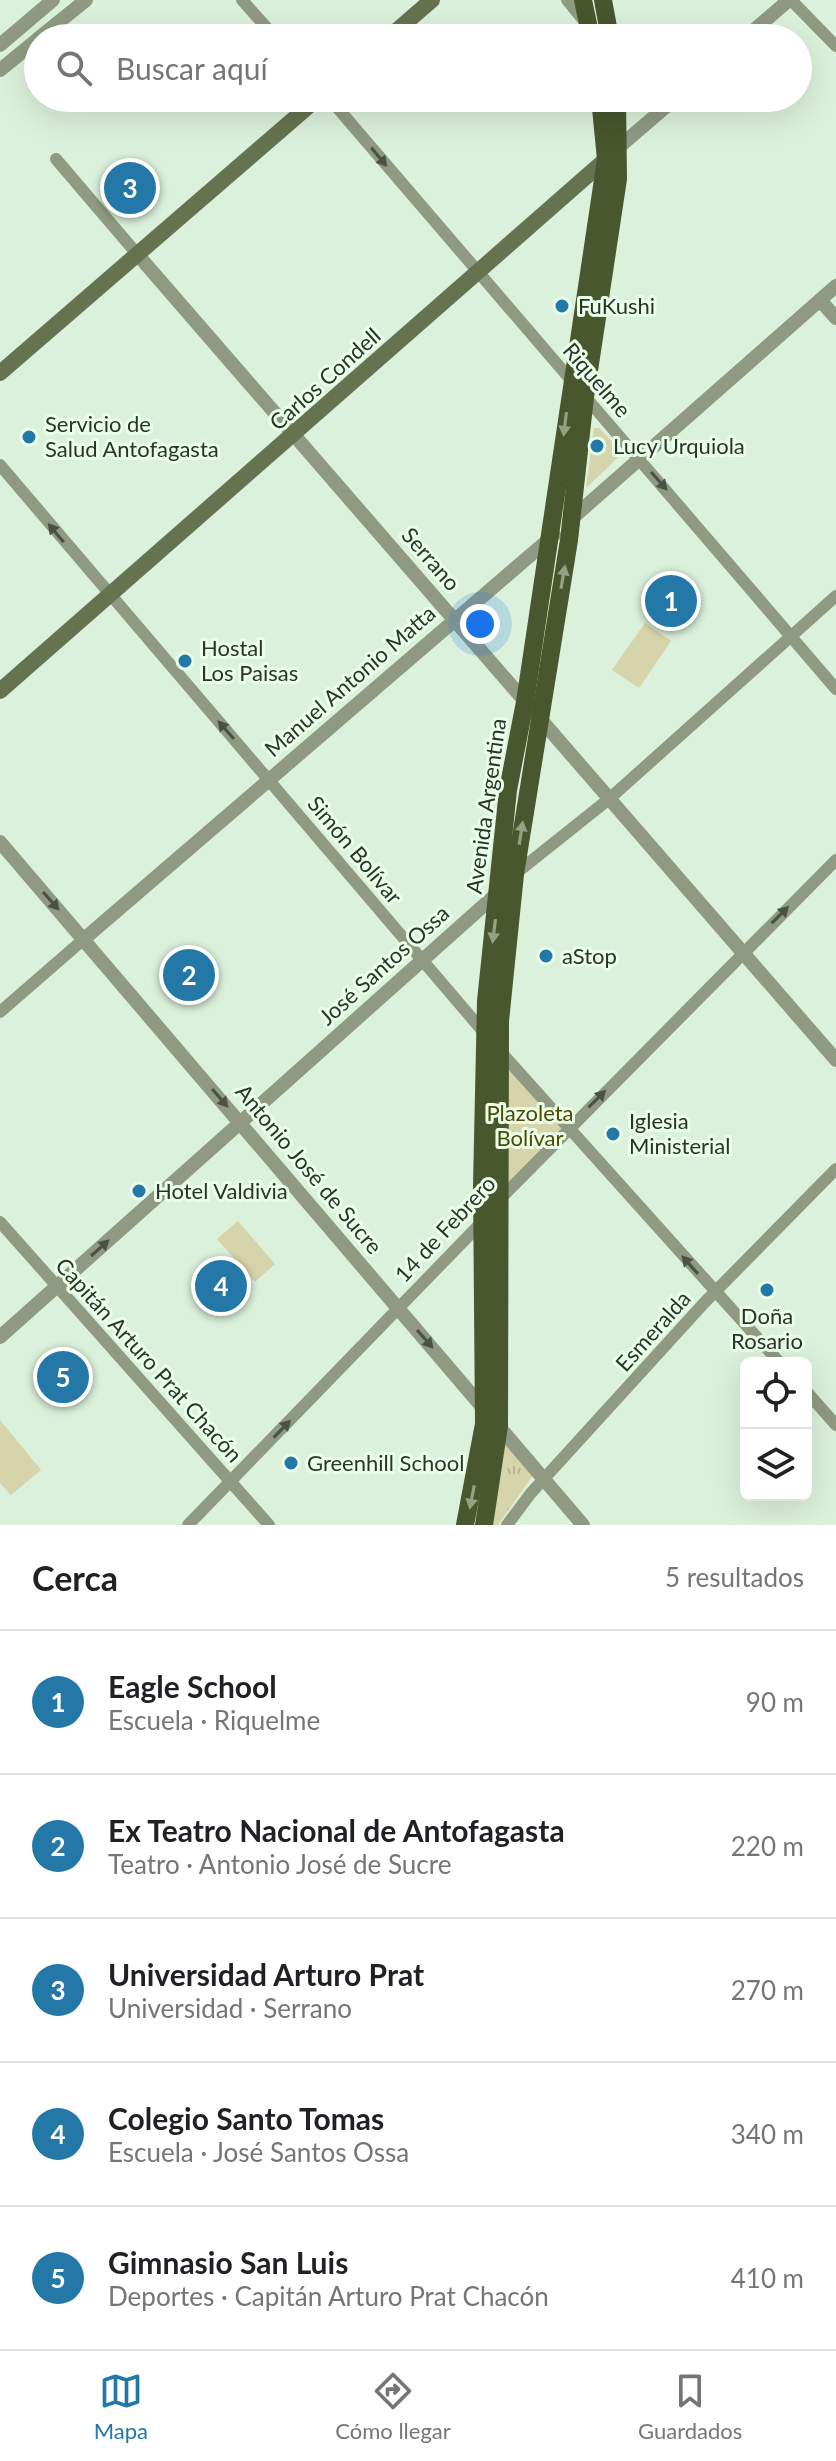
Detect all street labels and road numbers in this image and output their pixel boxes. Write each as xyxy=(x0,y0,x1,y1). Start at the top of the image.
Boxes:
street label: Carlos Condell xyxy=(264,322,386,436)
street label: Riquelme xyxy=(558,337,637,422)
street label: Serrano xyxy=(397,522,466,596)
street label: Manuel Antonio Matta xyxy=(259,599,440,762)
street label: Avenida Argentina xyxy=(460,717,511,895)
street label: Simón Bolívar xyxy=(302,790,408,909)
street label: José Santos Ossa xyxy=(313,899,454,1030)
street label: Antonio José de Sucre xyxy=(230,1078,388,1259)
street label: 14 de Febrero xyxy=(389,1170,501,1287)
street label: Capitán Arturo Prat Chacón xyxy=(50,1252,248,1468)
street label: Esmeralda xyxy=(609,1285,696,1376)

